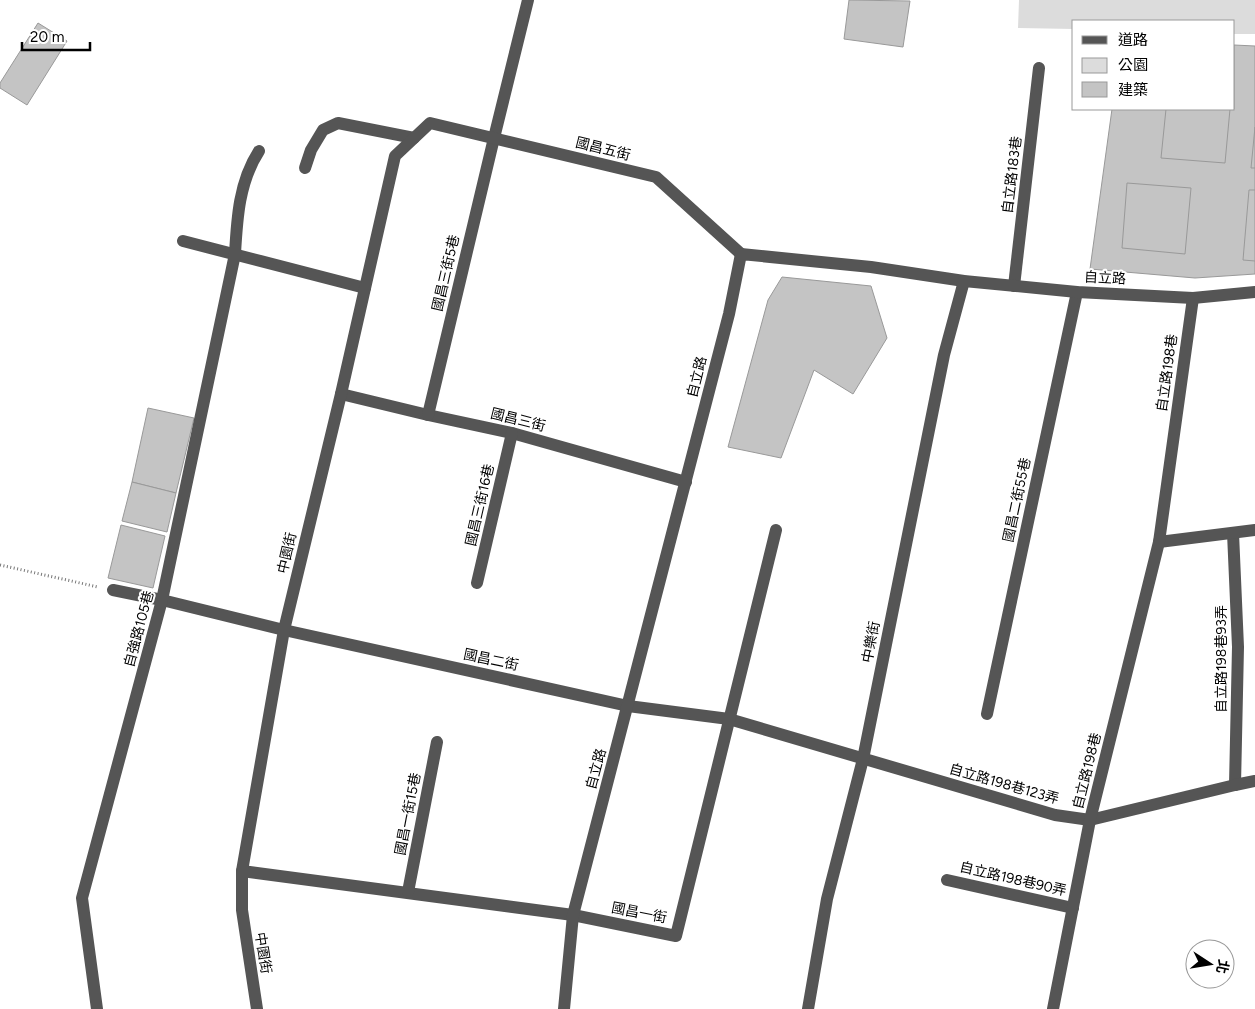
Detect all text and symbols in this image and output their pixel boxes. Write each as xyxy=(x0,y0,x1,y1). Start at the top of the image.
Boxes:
scale bar xyxy=(22,20,90,52)
legend xyxy=(1072,20,1235,110)
text: 20 m xyxy=(30,28,64,46)
text: 道路 xyxy=(1118,31,1148,49)
text: 公園 xyxy=(1118,56,1148,74)
text: 建築 xyxy=(1118,81,1148,99)
street label: 國昌五街 xyxy=(574,134,632,164)
street label: 自立路183巷 xyxy=(999,135,1025,215)
street label: 國昌三街5巷 xyxy=(429,233,463,313)
street label: 自立路 xyxy=(1084,268,1126,288)
street label: 自立路198巷 xyxy=(1153,333,1181,413)
street label: 自立路 xyxy=(684,355,710,399)
street label: 國昌三街 xyxy=(489,405,547,435)
street label: 國昌二街55巷 xyxy=(1000,456,1034,544)
street label: 國昌三街16巷 xyxy=(462,462,498,548)
street label: 中園街 xyxy=(274,531,300,575)
street label: 自強路105巷 xyxy=(121,589,157,669)
street label: 自立路198巷93弄 xyxy=(1213,605,1230,713)
street label: 中樂街 xyxy=(859,620,883,664)
street label: 國昌二街 xyxy=(462,646,520,674)
street label: 自立路198巷 xyxy=(1069,731,1105,811)
street label: 自立路 xyxy=(582,747,610,791)
street label: 自立路198巷123弄 xyxy=(947,760,1061,808)
street label: 國昌一街15巷 xyxy=(392,771,424,857)
street label: 自立路198巷90弄 xyxy=(958,858,1068,900)
street label: 國昌一街 xyxy=(610,899,668,927)
street label: 中園街 xyxy=(251,931,275,975)
north arrow xyxy=(1185,939,1235,989)
text: 北 xyxy=(1212,958,1232,975)

